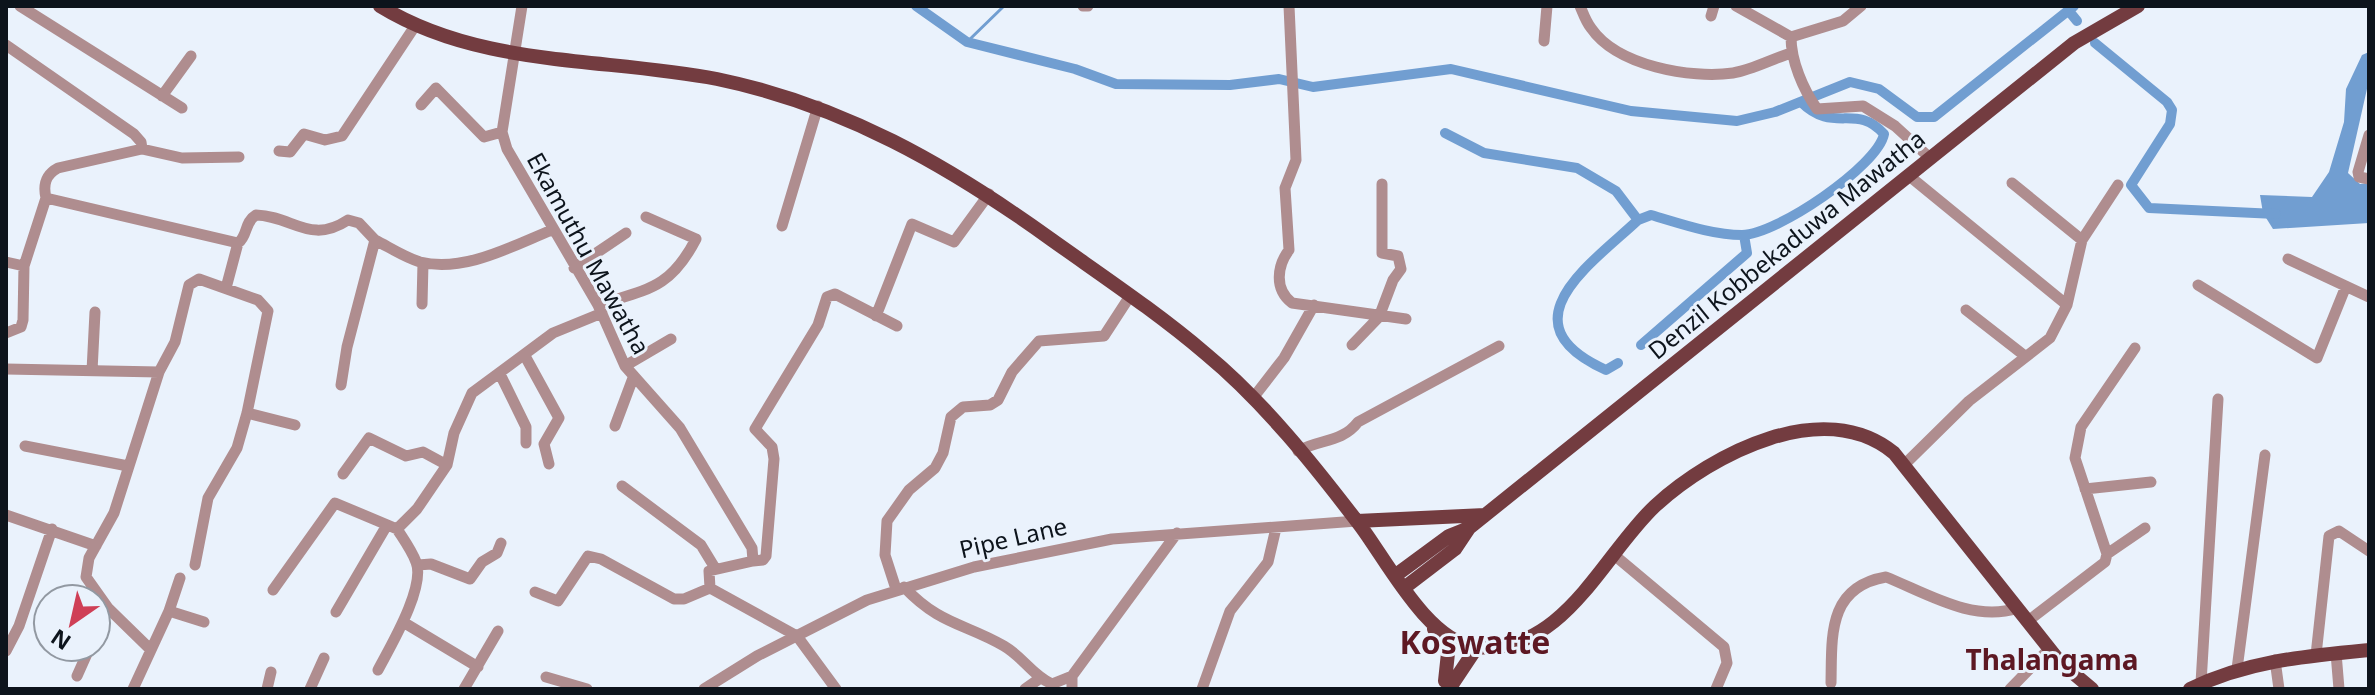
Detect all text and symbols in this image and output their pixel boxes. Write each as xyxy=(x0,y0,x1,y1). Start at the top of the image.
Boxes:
street label: Denzil Kobbekaduwa Mawatha xyxy=(1641,122,1931,366)
street label: Ekamuthu Mawatha xyxy=(520,146,658,360)
street label: Pipe Lane xyxy=(956,509,1070,565)
north arrow xyxy=(32,583,112,663)
district label: Koswatte xyxy=(1400,620,1550,663)
text: N xyxy=(44,623,76,658)
district label: Thalangama xyxy=(1966,640,2139,678)

